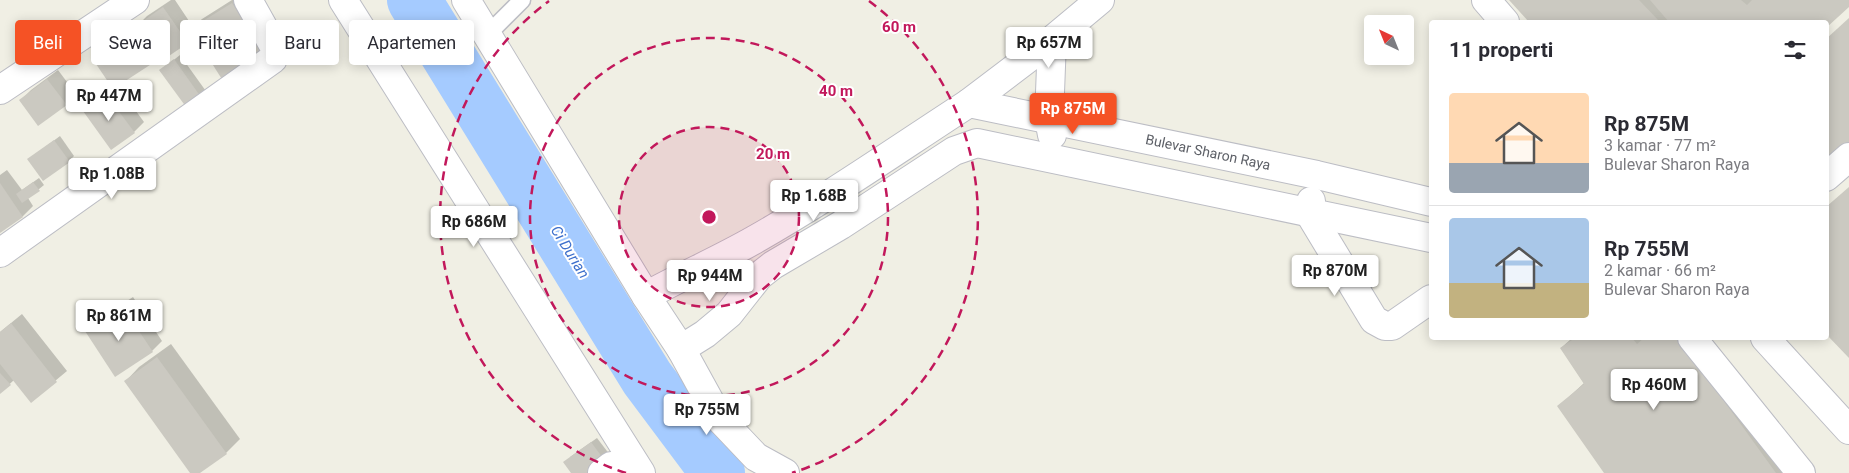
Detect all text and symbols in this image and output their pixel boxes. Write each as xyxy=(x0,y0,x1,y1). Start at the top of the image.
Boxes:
north arrow xyxy=(1364,15,1414,65)
map controls xyxy=(1364,15,1414,65)
text: 60 m xyxy=(882,18,916,36)
chip: Beli xyxy=(15,20,81,65)
chip: Sewa xyxy=(91,20,170,65)
chip: Filter xyxy=(180,20,256,65)
chip: Baru xyxy=(266,20,339,65)
chip: Apartemen xyxy=(349,20,474,65)
pin: Rp 657M xyxy=(1003,27,1095,69)
text: Rp 657M xyxy=(1017,33,1081,52)
icon: filters xyxy=(1781,36,1809,64)
text: 11 properti xyxy=(1449,38,1553,62)
pin: Rp 447M xyxy=(63,80,155,122)
text: 40 m xyxy=(819,82,853,100)
text: Rp 447M xyxy=(77,86,141,105)
pin: Rp 875M xyxy=(1027,92,1119,135)
text: Rp 875M xyxy=(1041,99,1105,118)
text: Rp 875M xyxy=(1604,112,1689,136)
icon: home xyxy=(1489,113,1549,173)
street label: Bulevar Sharon Raya xyxy=(1144,131,1272,173)
text: 3 kamar · 77 m² xyxy=(1604,136,1716,155)
text: 20 m xyxy=(756,145,790,163)
text: Bulevar Sharon Raya xyxy=(1604,155,1750,174)
pin: Rp 1.08B xyxy=(60,158,164,200)
text: Rp 1.08B xyxy=(79,164,145,183)
pin: Rp 1.68B xyxy=(762,180,866,222)
text: Rp 1.68B xyxy=(781,186,847,205)
pin: Rp 686M xyxy=(428,206,520,248)
centre of rings xyxy=(700,208,718,226)
text: Rp 686M xyxy=(442,212,506,231)
water label: Ci Durian xyxy=(547,222,593,282)
text: Rp 755M xyxy=(1604,237,1689,261)
icon: home xyxy=(1489,238,1549,298)
pin: Rp 870M xyxy=(1289,254,1381,297)
pin: Rp 944M xyxy=(664,260,756,302)
text: Rp 870M xyxy=(1303,261,1367,280)
text: 2 kamar · 66 m² xyxy=(1604,261,1716,280)
text: Rp 944M xyxy=(678,266,742,285)
text: Bulevar Sharon Raya xyxy=(1604,280,1750,299)
pin: Rp 861M xyxy=(73,300,165,342)
text: Rp 861M xyxy=(87,306,151,325)
pin: Rp 460M xyxy=(1608,368,1700,411)
text: Rp 460M xyxy=(1622,375,1686,394)
pin: Rp 755M xyxy=(661,394,753,436)
text: Rp 755M xyxy=(675,400,739,419)

